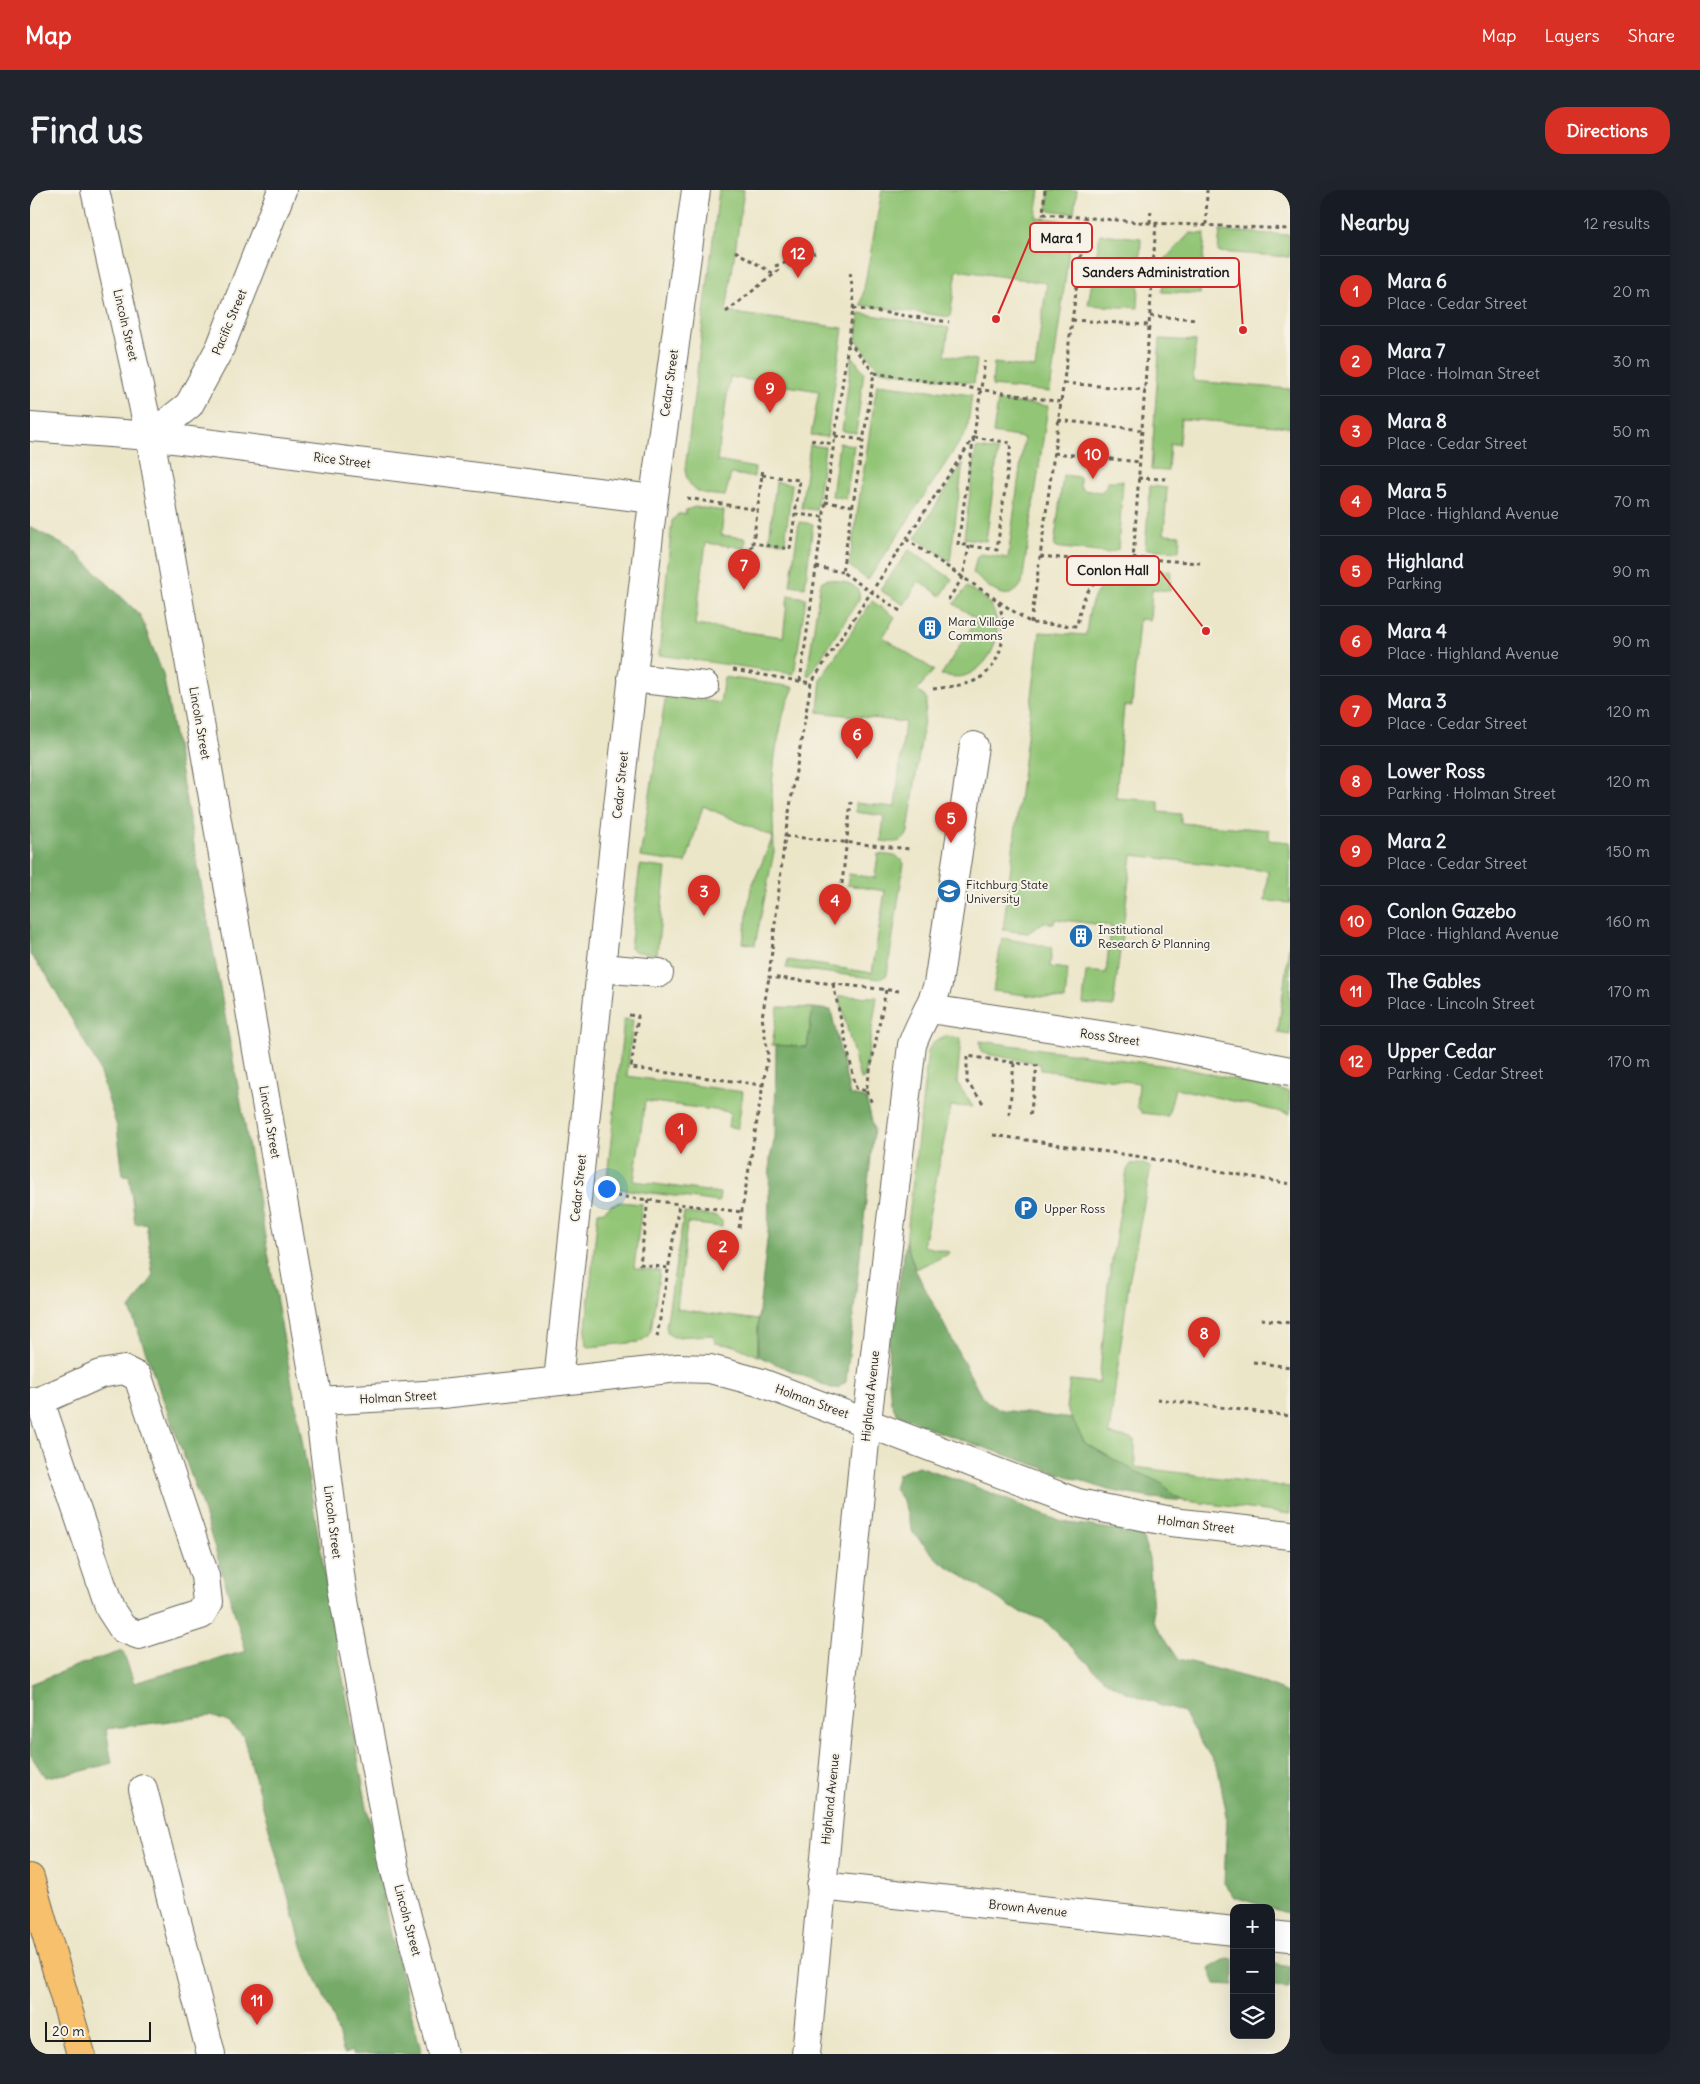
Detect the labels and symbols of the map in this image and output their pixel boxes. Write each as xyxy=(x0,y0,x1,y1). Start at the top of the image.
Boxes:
callout: Mara 1 xyxy=(1030,223,1092,252)
text: Mara 1 xyxy=(1040,229,1082,247)
pin: 12 xyxy=(782,237,814,278)
callout: Sanders Administration xyxy=(1072,258,1239,287)
text: Sanders Administration xyxy=(1082,263,1230,281)
street label: Pacific Street xyxy=(208,287,250,357)
street label: Lincoln Street xyxy=(110,288,142,362)
street label: Cedar Street xyxy=(657,348,681,418)
pin: 9 xyxy=(754,372,786,413)
pin: 10 xyxy=(1077,438,1109,479)
street label: Rice Street xyxy=(313,449,371,471)
pin: 7 xyxy=(728,549,760,590)
callout: Conlon Hall xyxy=(1067,556,1159,585)
text: Conlon Hall xyxy=(1077,561,1149,579)
place label: Mara Village Commons xyxy=(948,614,1015,643)
building icon: Mara Village Commons xyxy=(917,615,943,641)
street label: Lincoln Street xyxy=(186,686,214,760)
pin: 6 xyxy=(841,718,873,759)
street label: Cedar Street xyxy=(609,751,631,819)
pin: 5 xyxy=(935,802,967,843)
pin: 3 xyxy=(688,875,720,916)
place label: Fitchburg State University xyxy=(966,877,1048,906)
school or university icon: Fitchburg State University xyxy=(936,878,962,904)
pin: 4 xyxy=(819,884,851,925)
place label: Institutional Research & Planning xyxy=(1098,922,1210,951)
building icon: Institutional Research & Planning xyxy=(1068,923,1094,949)
street label: Ross Street xyxy=(1079,1025,1141,1049)
street label: Lincoln Street xyxy=(256,1085,284,1159)
pin: 1 xyxy=(665,1113,697,1154)
street label: Cedar Street xyxy=(567,1154,589,1222)
your location xyxy=(594,1176,620,1202)
parking icon: Upper Ross xyxy=(1013,1195,1039,1221)
place label: Upper Ross xyxy=(1044,1201,1105,1216)
pin: 2 xyxy=(707,1230,739,1271)
pin: 8 xyxy=(1188,1317,1220,1358)
street label: Highland Avenue xyxy=(858,1350,882,1442)
street label: Holman Street xyxy=(773,1381,851,1421)
street label: Holman Street xyxy=(359,1387,437,1407)
street label: Lincoln Street xyxy=(321,1485,345,1559)
street label: Holman Street xyxy=(1157,1512,1235,1536)
street label: Highland Avenue xyxy=(818,1753,842,1845)
street label: Lincoln Street xyxy=(391,1883,425,1957)
street label: Brown Avenue xyxy=(988,1896,1068,1920)
pin: 11 xyxy=(241,1984,273,2025)
scale bar xyxy=(45,2019,151,2042)

